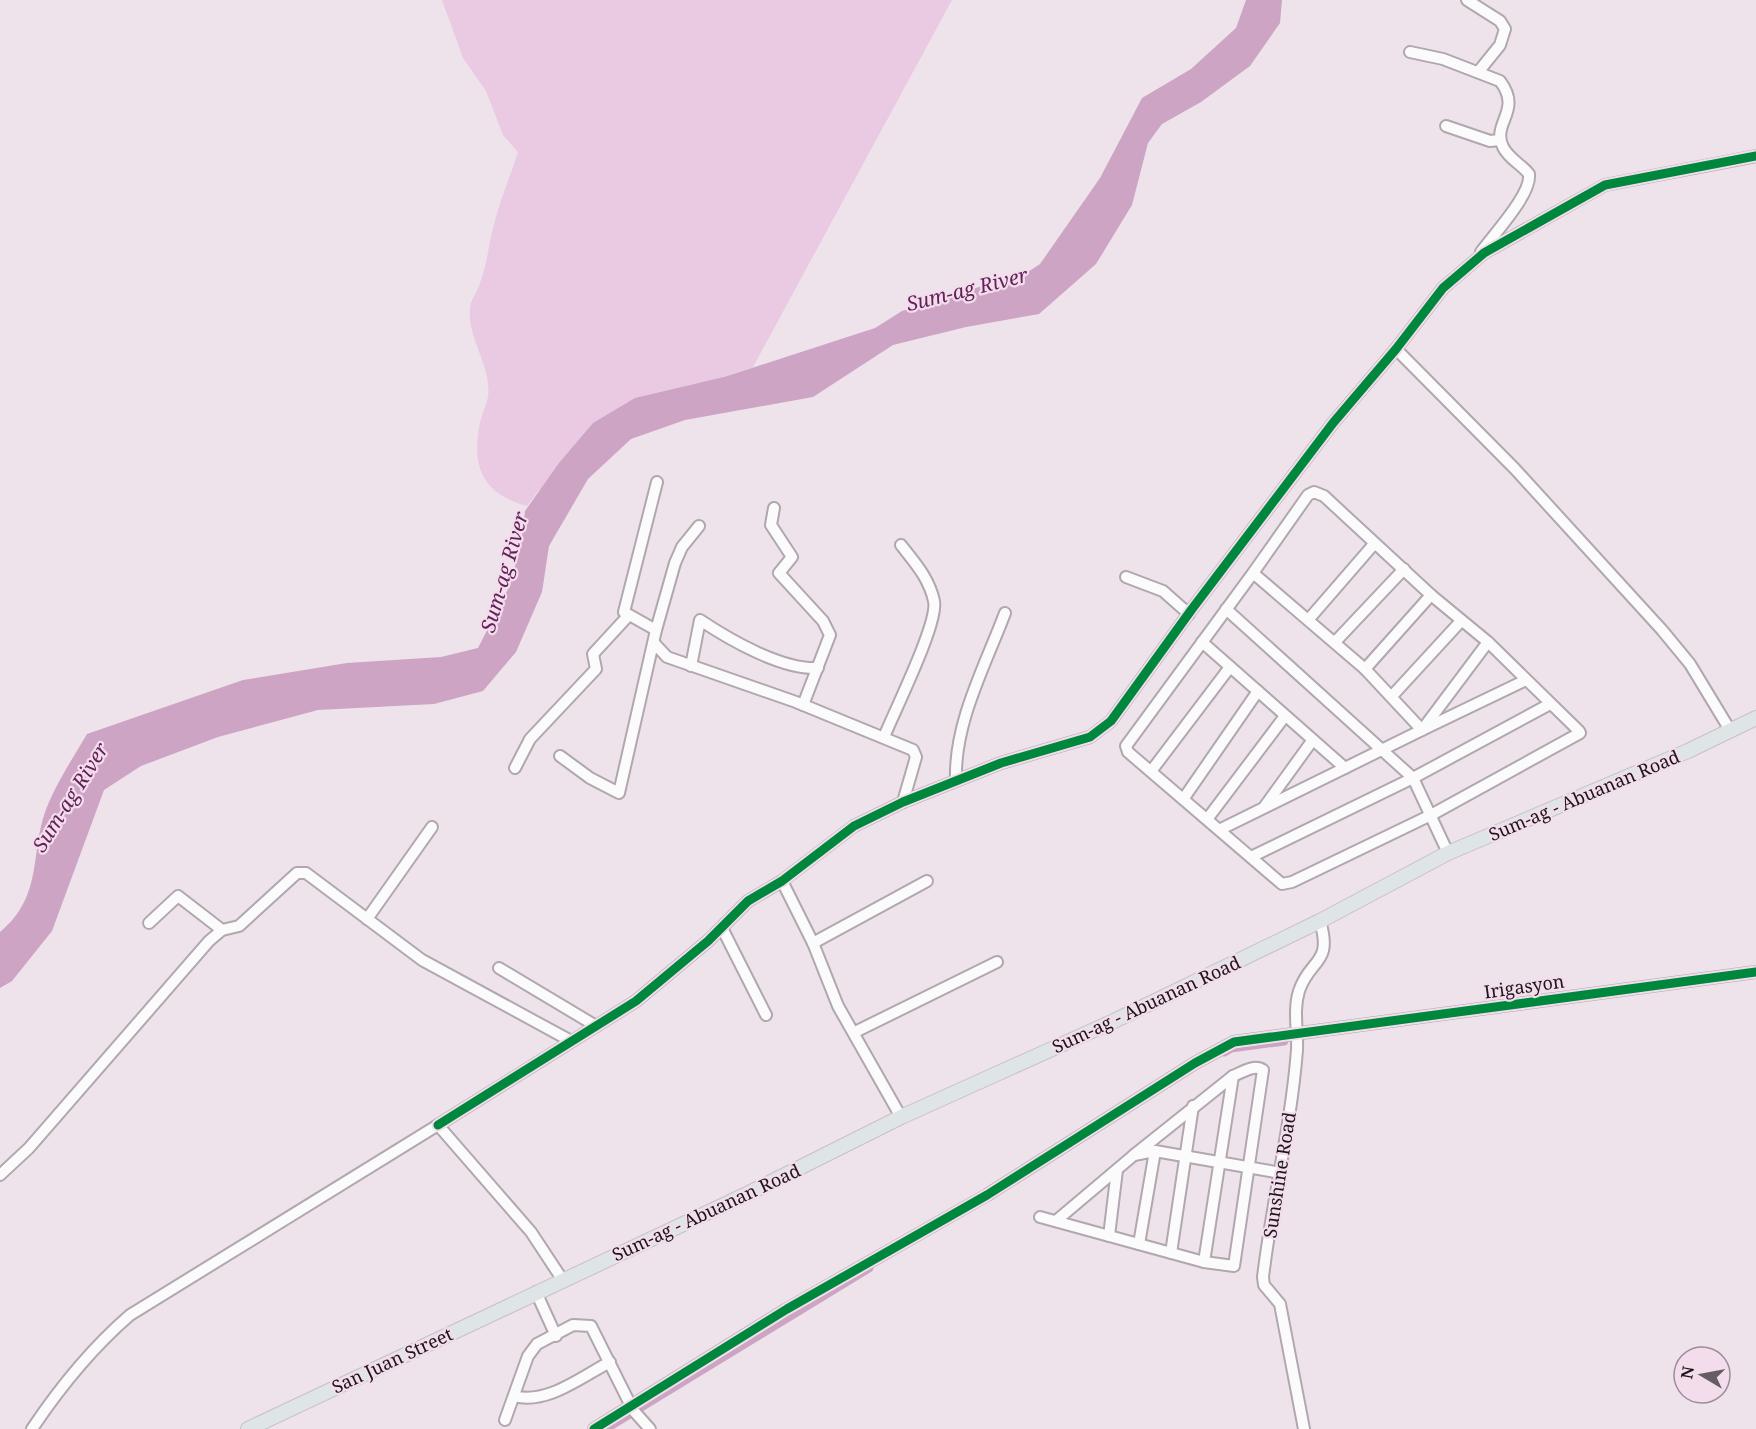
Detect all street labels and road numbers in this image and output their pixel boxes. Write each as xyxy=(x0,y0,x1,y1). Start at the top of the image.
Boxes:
street label: Sum-ag - Abuanan Road xyxy=(1485,744,1683,846)
street label: Sum-ag - Abuanan Road xyxy=(1048,950,1244,1058)
street label: Irigasyon xyxy=(1482,968,1566,1004)
street label: Sunshine Road xyxy=(1257,1110,1301,1240)
street label: Sum-ag - Abuanan Road xyxy=(608,1158,804,1266)
street label: San Juan Street xyxy=(328,1322,456,1398)

